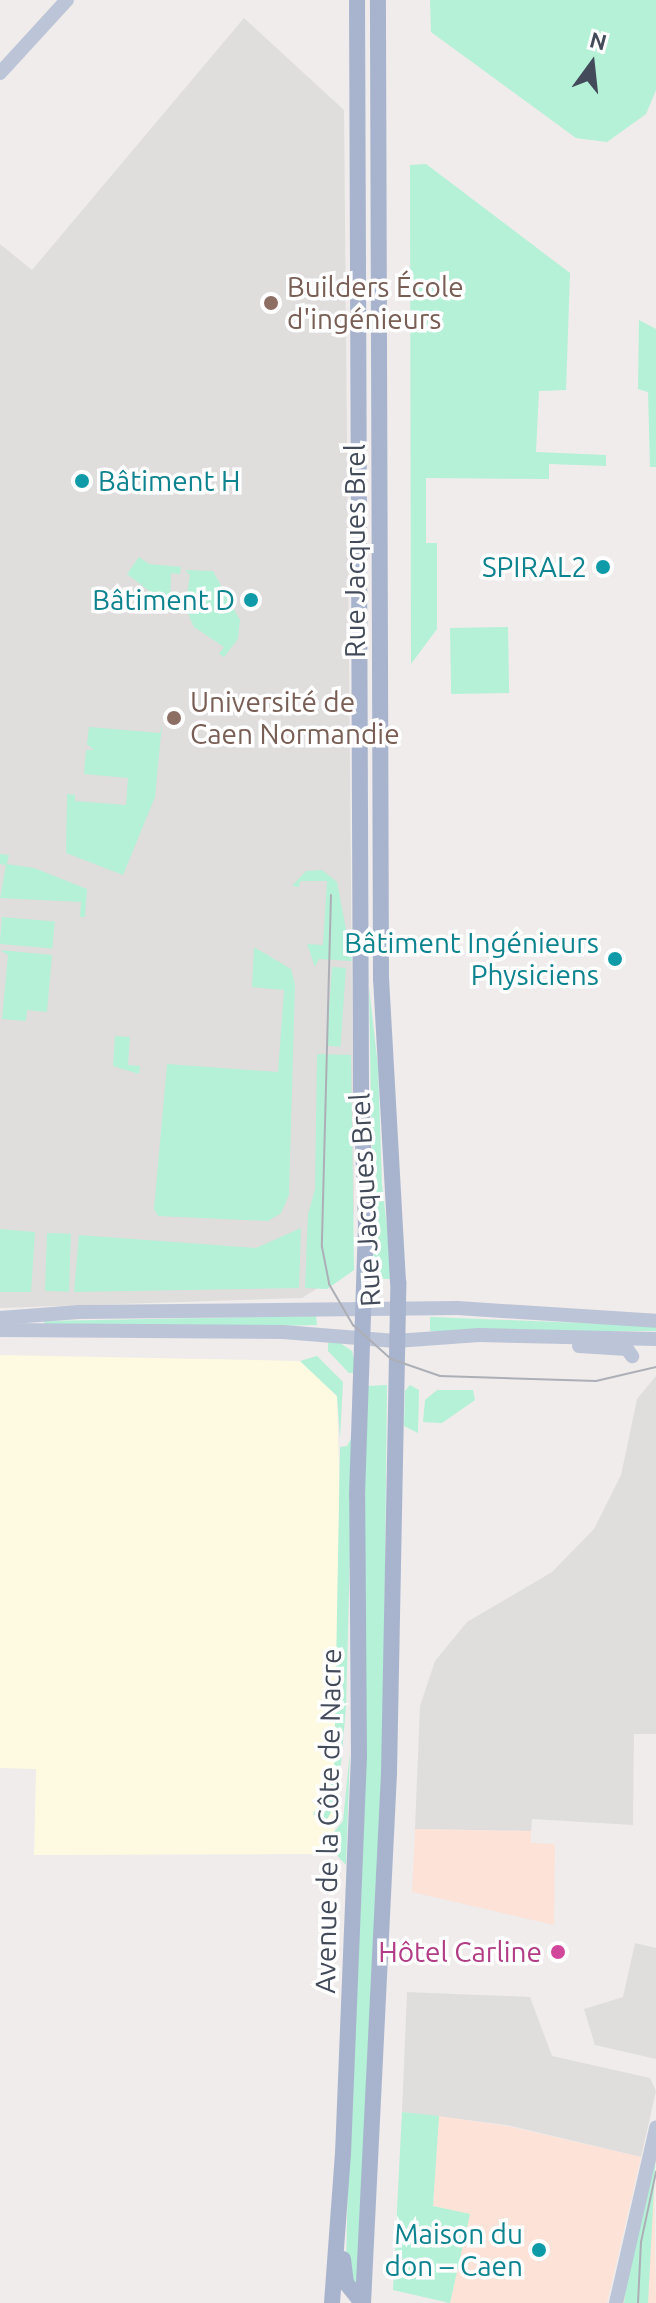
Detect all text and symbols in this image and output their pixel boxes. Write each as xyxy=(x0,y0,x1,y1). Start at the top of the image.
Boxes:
north arrow xyxy=(552,24,632,104)
text: N xyxy=(587,26,609,55)
place label: Builders École d'ingénieurs xyxy=(287,270,464,336)
marker: Builders École d'ingénieurs xyxy=(262,294,280,312)
street label: Rue Jacques Brel xyxy=(338,444,372,658)
place label: Bâtiment H xyxy=(98,464,241,498)
marker: Bâtiment H xyxy=(73,472,91,490)
place label: SPIRAL2 xyxy=(482,550,587,584)
marker: SPIRAL2 xyxy=(594,558,612,576)
place label: Bâtiment D xyxy=(92,583,235,617)
marker: Bâtiment D xyxy=(242,591,260,609)
place label: Université de Caen Normandie xyxy=(190,685,400,751)
marker: Université de Caen Normandie xyxy=(165,709,183,727)
place label: Bâtiment Ingénieurs Physiciens xyxy=(344,926,599,992)
marker: Bâtiment Ingénieurs Physiciens xyxy=(606,950,624,968)
street label: Rue Jacques Brel xyxy=(343,1092,387,1308)
street label: Avenue de la Côte de Nacre xyxy=(308,1648,348,1994)
place label: Hôtel Carline xyxy=(378,1935,542,1969)
marker: Hôtel Carline xyxy=(549,1943,567,1961)
place label: Maison du don – Caen xyxy=(385,2217,523,2283)
marker: Maison du don – Caen xyxy=(530,2241,548,2259)

